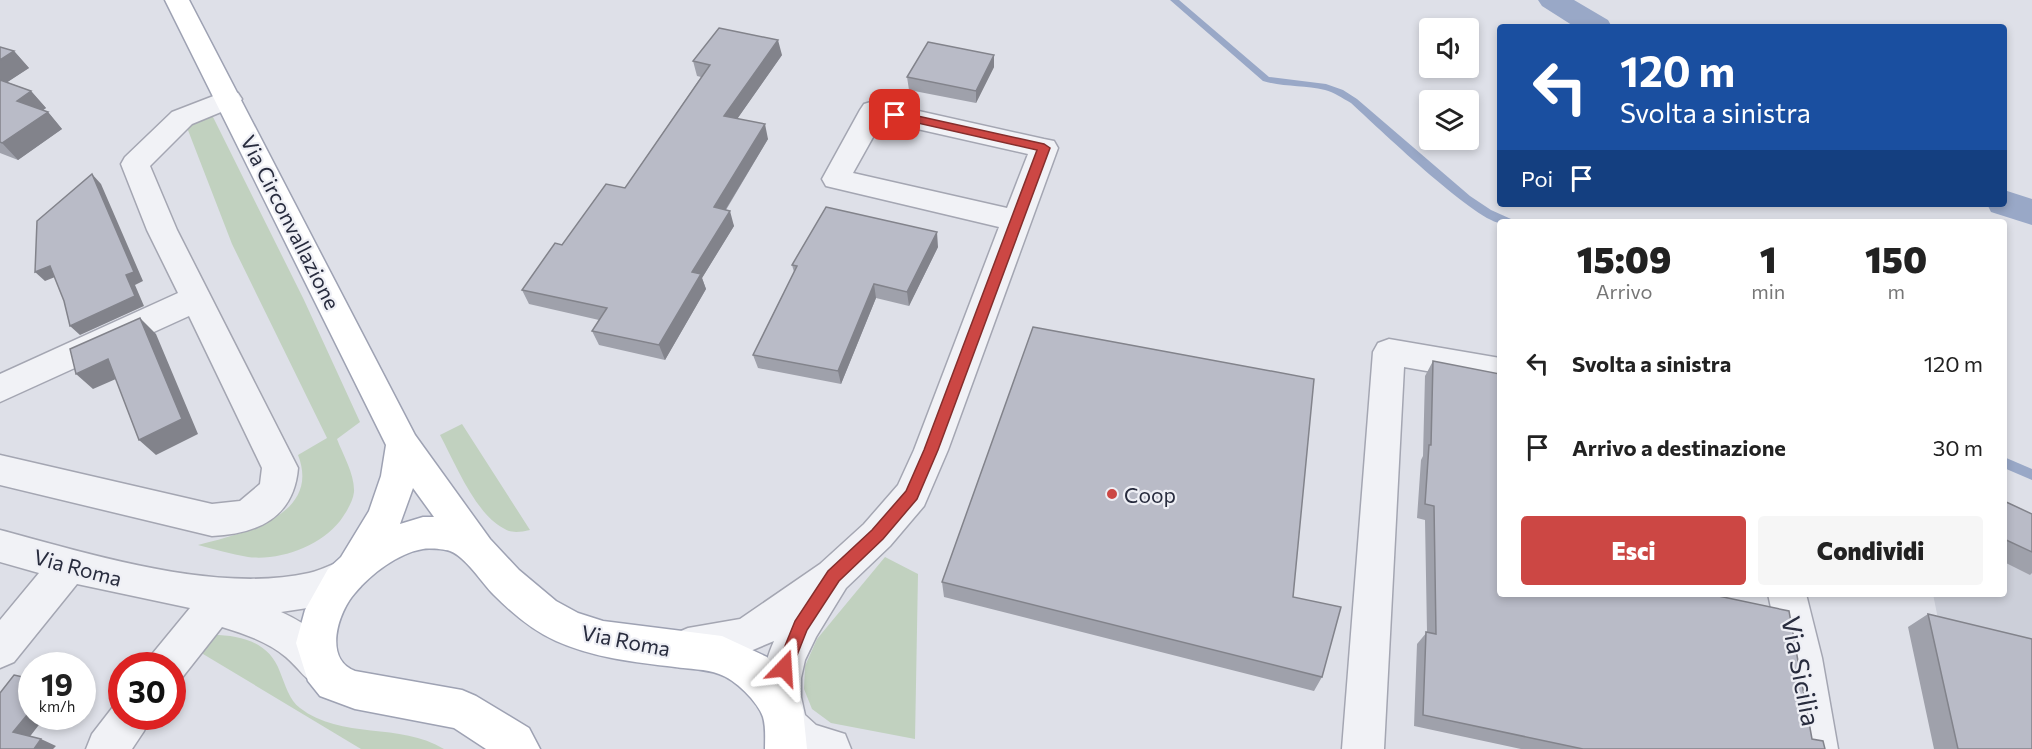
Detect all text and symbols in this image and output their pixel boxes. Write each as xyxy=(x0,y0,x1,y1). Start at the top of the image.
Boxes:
map controls xyxy=(1419,18,1479,150)
button: sound xyxy=(1419,18,1479,78)
text: 120 m xyxy=(1620,44,1735,96)
icon: left xyxy=(1521,48,1599,126)
pin xyxy=(869,89,920,140)
button: layers xyxy=(1419,90,1479,150)
text: Svolta a sinistra xyxy=(1620,96,1811,129)
icon: arrive xyxy=(878,98,911,131)
street label: Via Circonvallazione xyxy=(236,131,346,313)
icon: arrive xyxy=(1565,162,1598,195)
text: Poi xyxy=(1521,165,1553,192)
text: 15:09 xyxy=(1577,236,1671,280)
text: 1 xyxy=(1760,236,1777,280)
text: 150 xyxy=(1865,236,1927,280)
text: Arrivo xyxy=(1596,279,1652,303)
text: min xyxy=(1751,279,1785,303)
text: m xyxy=(1887,279,1905,303)
icon: left xyxy=(1521,347,1554,380)
text: Svolta a sinistra xyxy=(1572,350,1731,377)
text: 120 m xyxy=(1924,350,1983,377)
icon: arrive xyxy=(1521,431,1554,464)
text: Arrivo a destinazione xyxy=(1572,434,1786,461)
text: 30 m xyxy=(1933,434,1983,461)
place label: Coop xyxy=(1124,482,1176,507)
marker: Coop xyxy=(1105,487,1119,501)
button: Esci xyxy=(1521,516,1746,585)
button: Condividi xyxy=(1758,516,1983,585)
street label: Via Roma xyxy=(31,543,125,591)
street label: Via Sicilia xyxy=(1776,613,1828,729)
street label: Via Roma xyxy=(579,619,673,661)
position arrow xyxy=(752,636,816,700)
speed limit sign: 30 xyxy=(108,652,186,730)
text: 19 xyxy=(41,665,73,702)
text: km/h xyxy=(39,697,75,715)

